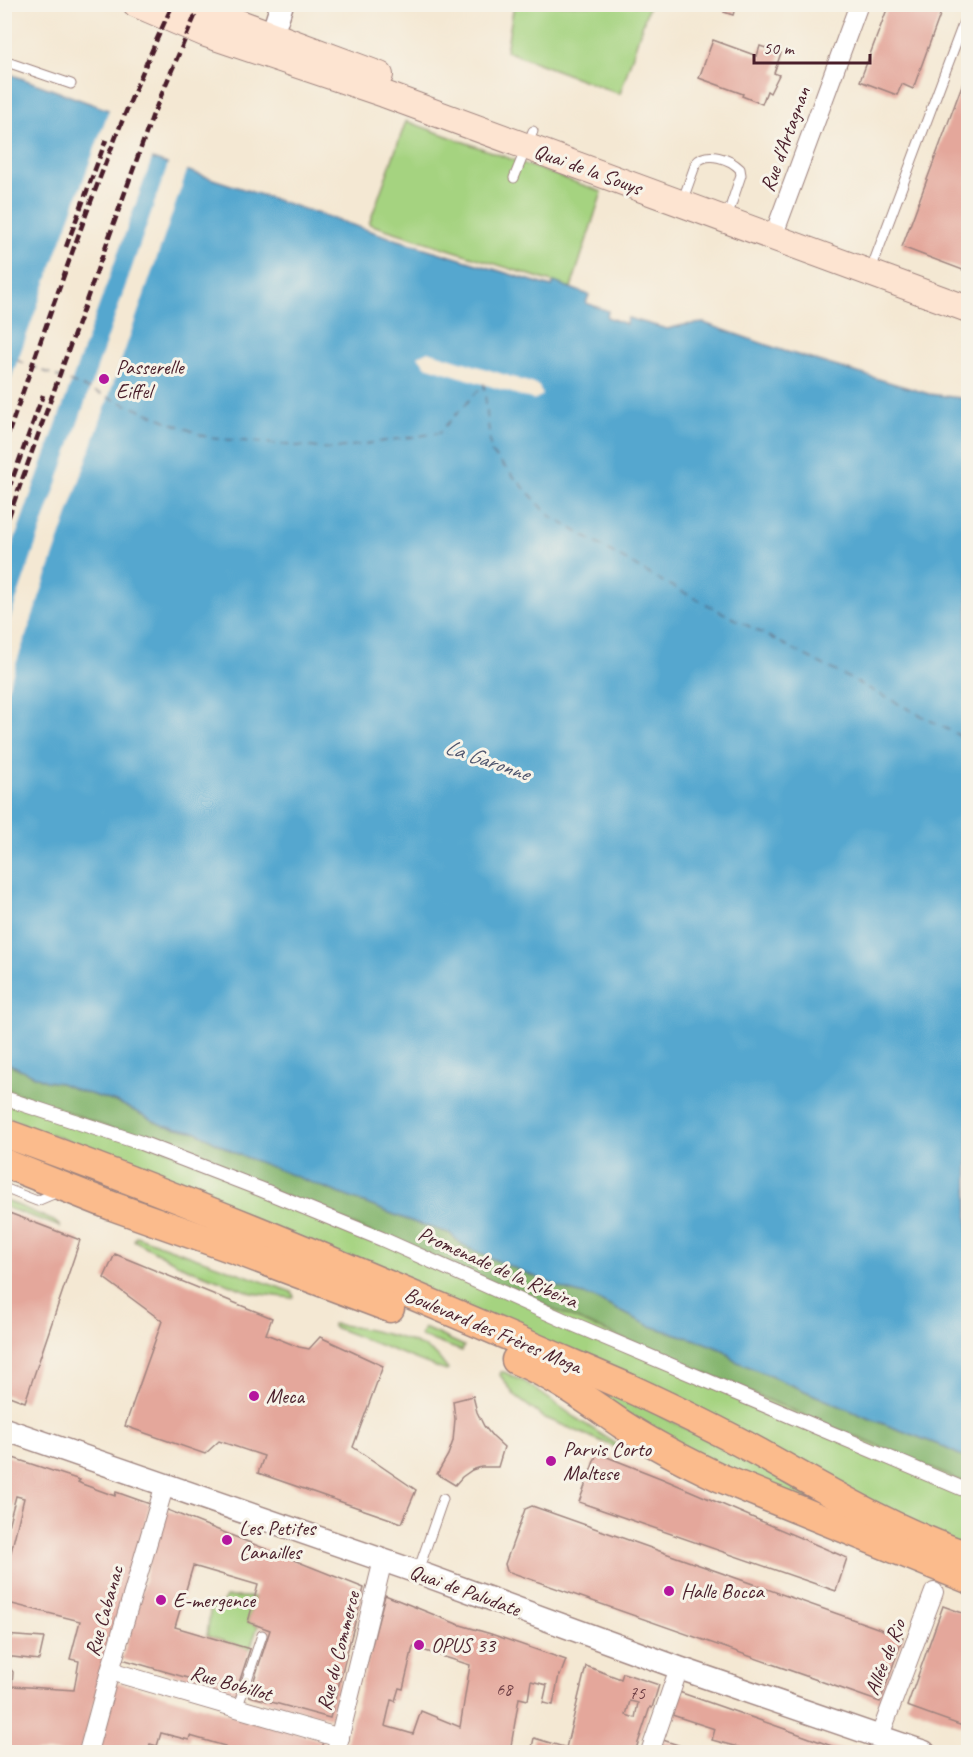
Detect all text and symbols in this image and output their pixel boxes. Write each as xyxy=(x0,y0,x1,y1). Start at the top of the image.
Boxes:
scale bar xyxy=(754,27,870,65)
text: 50 m xyxy=(763,37,796,59)
street label: Rue d'Artagnan xyxy=(754,82,816,195)
street label: Quai de la Souys xyxy=(531,138,647,201)
place label: Passerelle Eiffel xyxy=(116,354,186,404)
marker: Passerelle Eiffel xyxy=(97,372,111,386)
water label: La Garonne xyxy=(441,733,536,789)
street label: Promenade de la Ribeira xyxy=(414,1220,583,1315)
street label: Boulevard des Frères Moga xyxy=(401,1281,588,1380)
place label: Meca xyxy=(266,1383,305,1409)
marker: Meca xyxy=(247,1389,261,1403)
place label: Parvis Corto Maltese xyxy=(563,1436,653,1486)
marker: Parvis Corto Maltese xyxy=(544,1454,558,1468)
place label: Les Petites Canailles xyxy=(239,1515,317,1565)
marker: Les Petites Canailles xyxy=(220,1533,234,1547)
street label: Quai de Paludate xyxy=(406,1558,525,1622)
street label: Rue Cabanac xyxy=(79,1562,130,1659)
place label: Halle Bocca xyxy=(681,1578,765,1604)
marker: Halle Bocca xyxy=(662,1584,676,1598)
place label: E-mergence xyxy=(173,1587,256,1613)
street label: Rue du Commerce xyxy=(311,1588,366,1713)
marker: E-mergence xyxy=(154,1593,168,1607)
street label: Allée de Rio xyxy=(859,1614,912,1699)
place label: OPUS 33 xyxy=(431,1632,497,1658)
marker: OPUS 33 xyxy=(412,1638,426,1652)
street label: Rue Bobillot xyxy=(188,1659,276,1708)
house number: 68 xyxy=(496,1678,514,1700)
house number: 75 xyxy=(629,1682,646,1704)

